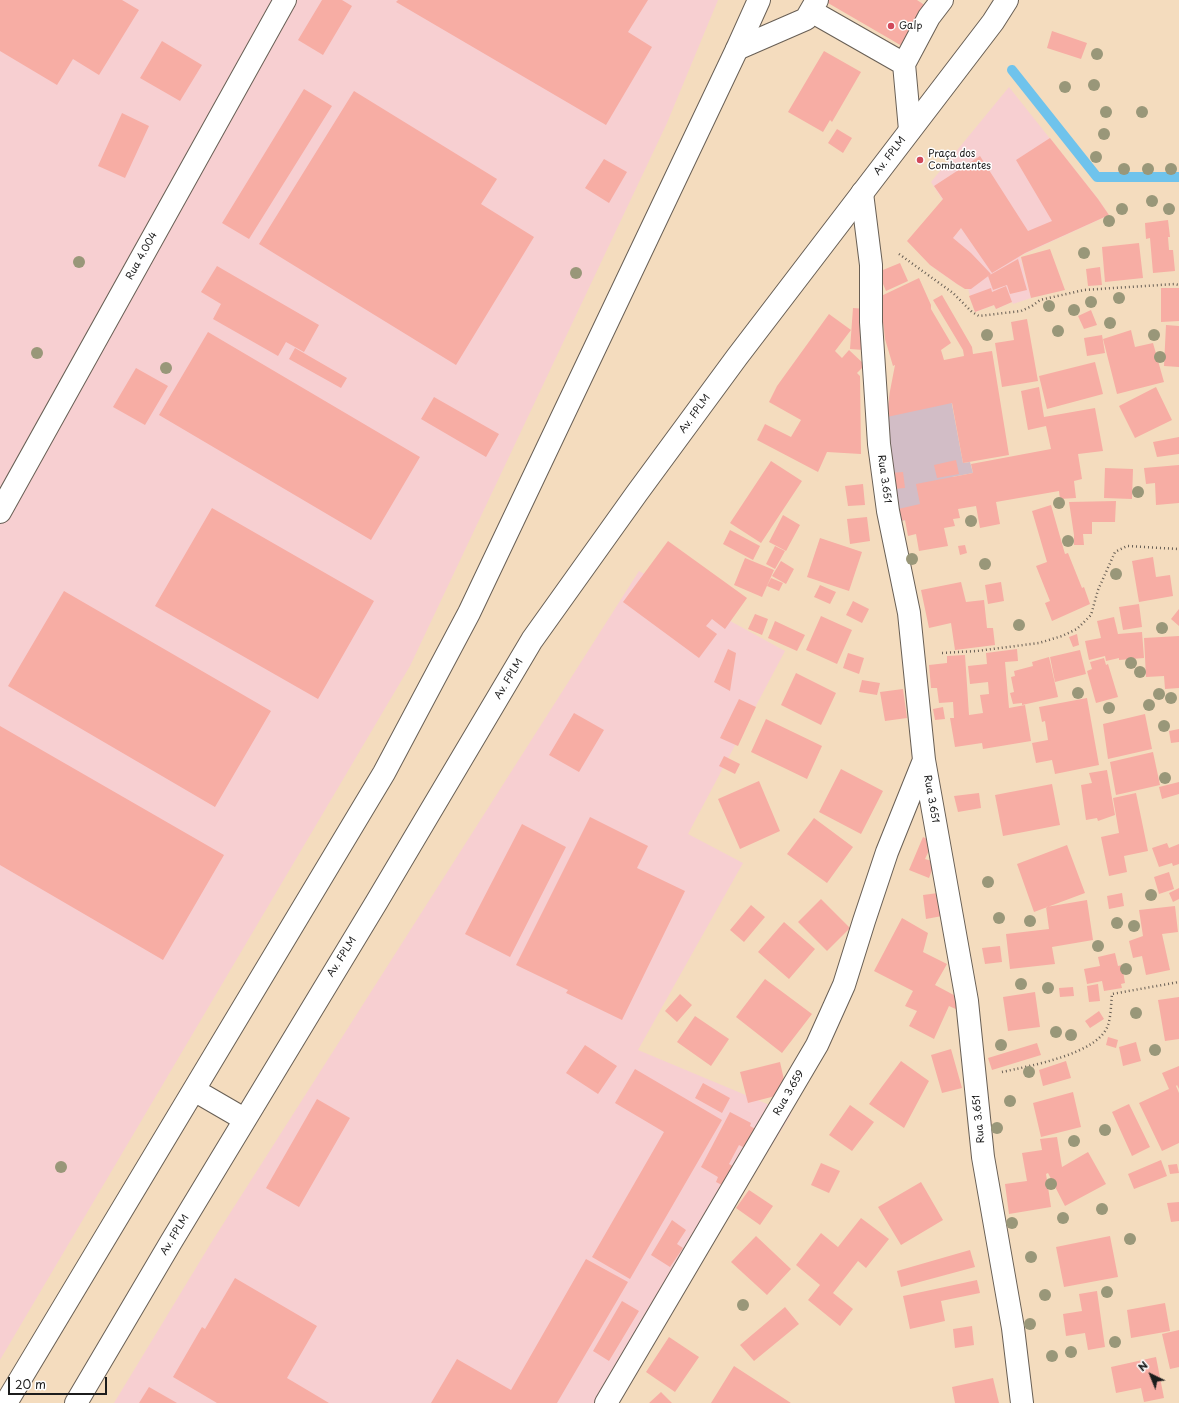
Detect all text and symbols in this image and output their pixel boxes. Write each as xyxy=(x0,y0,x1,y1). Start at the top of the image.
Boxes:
place label: Galp xyxy=(899,20,922,32)
marker: Galp xyxy=(886,21,896,31)
street label: Av. FPLM xyxy=(872,134,908,178)
place label: Praça dos Combatentes xyxy=(928,148,991,172)
marker: Praça dos Combatentes xyxy=(915,155,925,165)
street label: Rua 4.004 xyxy=(124,230,160,282)
street label: Av. FPLM xyxy=(677,392,713,436)
street label: Rua 3.651 xyxy=(875,454,893,504)
street label: Av. FPLM xyxy=(492,657,526,701)
street label: Rua 3.651 xyxy=(921,774,941,824)
street label: Av. FPLM xyxy=(325,935,359,979)
street label: Rua 3.659 xyxy=(771,1068,807,1118)
street label: Rua 3.651 xyxy=(970,1094,988,1144)
street label: Av. FPLM xyxy=(158,1213,192,1257)
north arrow xyxy=(1131,1355,1171,1395)
text: N xyxy=(1133,1357,1151,1375)
scale bar xyxy=(10,1369,109,1395)
text: 20 m xyxy=(15,1375,46,1393)

